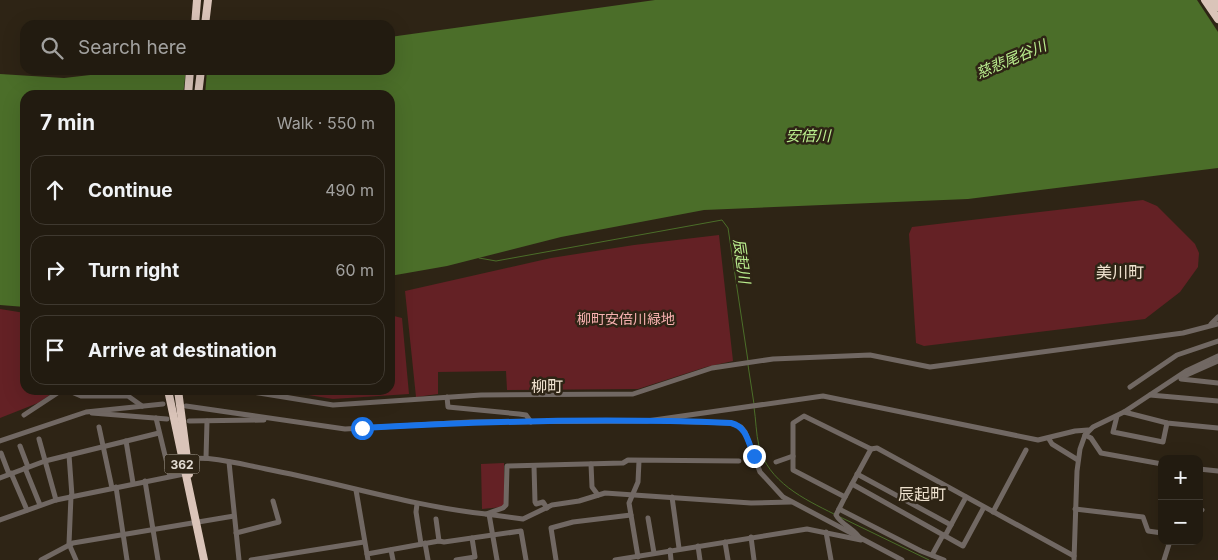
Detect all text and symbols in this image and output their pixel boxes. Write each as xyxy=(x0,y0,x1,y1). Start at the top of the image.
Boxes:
search box xyxy=(20,20,395,75)
icon: search xyxy=(38,34,66,62)
water label: 慈悲尾谷川 xyxy=(973,35,1051,82)
text: Search here xyxy=(78,36,187,59)
text: 7 min xyxy=(40,110,95,135)
text: Walk · 550 m xyxy=(277,113,375,133)
water label: 安倍川 xyxy=(785,126,832,145)
icon: ahead xyxy=(41,176,69,204)
text: Continue xyxy=(88,179,173,202)
text: 490 m xyxy=(325,180,374,200)
water label: 辰起川 xyxy=(729,237,755,287)
icon: right xyxy=(41,256,69,284)
text: Turn right xyxy=(88,259,179,282)
text: 60 m xyxy=(335,260,374,280)
district label: 美川町 xyxy=(1096,262,1144,282)
park label: 柳町安倍川緑地 xyxy=(577,310,675,327)
icon: arrive xyxy=(41,336,69,364)
text: Arrive at destination xyxy=(88,339,277,362)
district label: 柳町 xyxy=(531,376,563,396)
route start xyxy=(351,417,374,440)
route end xyxy=(743,445,766,468)
road number: 362 xyxy=(164,454,200,474)
map controls xyxy=(1158,455,1203,545)
button: + xyxy=(1158,455,1203,500)
district label: 辰起町 xyxy=(898,484,946,504)
button: − xyxy=(1158,500,1203,545)

